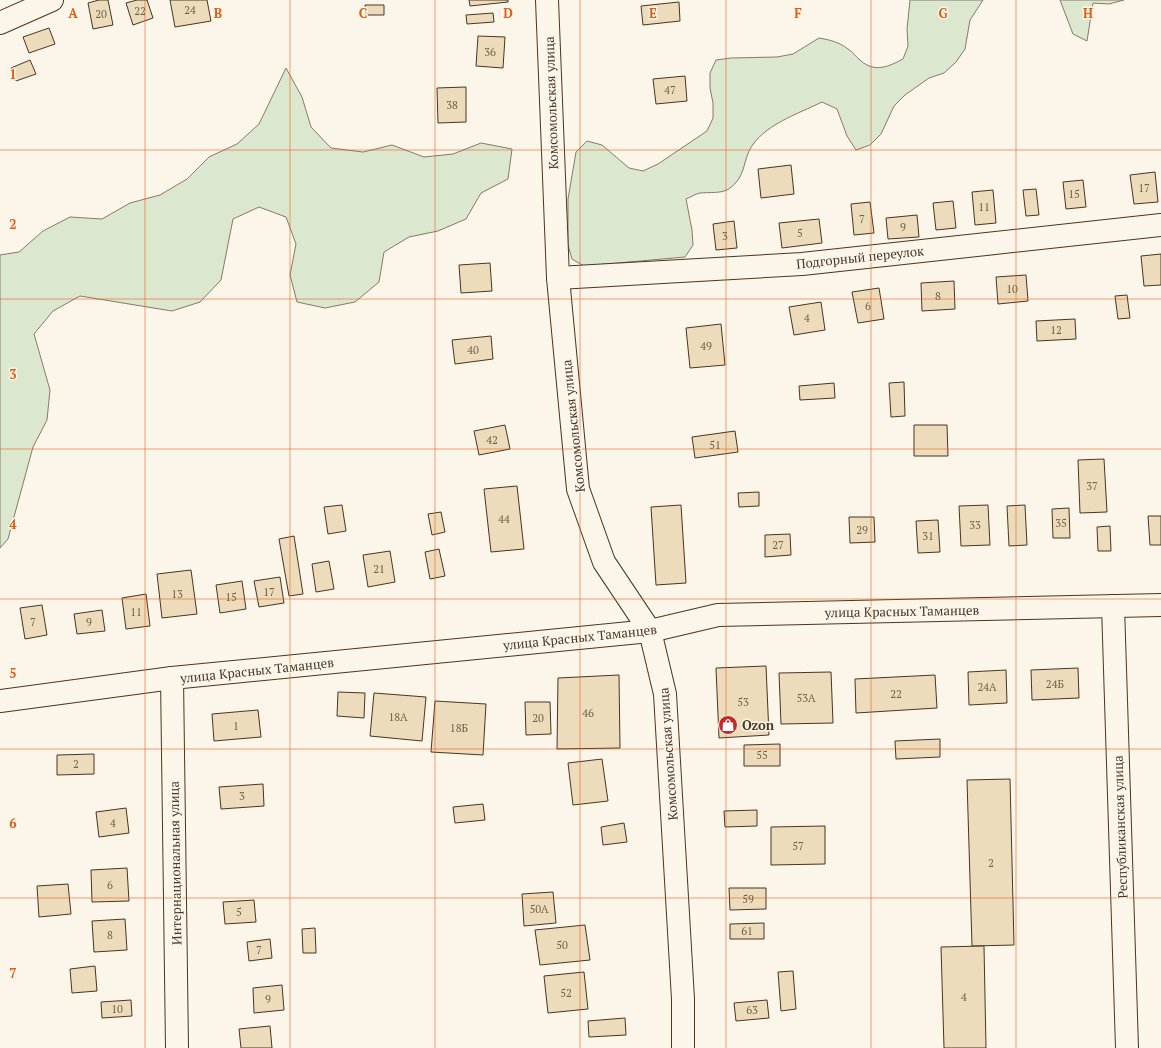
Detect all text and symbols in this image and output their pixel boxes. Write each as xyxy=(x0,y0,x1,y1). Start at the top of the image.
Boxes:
house number: 24 xyxy=(184,3,196,17)
text: A xyxy=(68,4,78,22)
house number: 22 xyxy=(134,4,146,18)
text: B xyxy=(214,4,222,22)
text: C xyxy=(359,4,367,22)
text: D xyxy=(503,4,513,22)
text: E xyxy=(649,4,657,22)
text: F xyxy=(794,4,802,22)
text: G xyxy=(938,4,948,22)
text: H xyxy=(1083,4,1093,22)
house number: 20 xyxy=(95,7,107,21)
street label: Комсомольская улица xyxy=(540,36,562,170)
house number: 36 xyxy=(484,45,496,59)
text: 1 xyxy=(9,65,17,83)
house number: 47 xyxy=(664,83,676,97)
house number: 38 xyxy=(446,98,458,112)
house number: 17 xyxy=(1138,181,1150,195)
house number: 15 xyxy=(1068,187,1080,201)
house number: 11 xyxy=(978,200,990,214)
house number: 7 xyxy=(859,212,865,226)
text: 2 xyxy=(9,215,17,233)
house number: 9 xyxy=(900,220,906,234)
house number: 5 xyxy=(797,226,803,240)
house number: 3 xyxy=(722,229,728,243)
street label: Подгорный переулок xyxy=(795,241,926,273)
house number: 10 xyxy=(1006,282,1018,296)
house number: 8 xyxy=(935,289,941,303)
house number: 6 xyxy=(865,299,871,313)
house number: 4 xyxy=(804,311,810,325)
house number: 12 xyxy=(1050,323,1062,337)
house number: 49 xyxy=(700,339,712,353)
house number: 40 xyxy=(467,343,479,357)
street label: Комсомольская улица xyxy=(557,358,589,493)
text: 3 xyxy=(9,365,17,383)
house number: 42 xyxy=(486,433,498,447)
house number: 51 xyxy=(709,438,721,452)
house number: 37 xyxy=(1086,479,1098,493)
house number: 44 xyxy=(498,512,510,526)
text: 4 xyxy=(9,515,17,533)
house number: 35 xyxy=(1055,516,1067,530)
house number: 33 xyxy=(969,518,981,532)
house number: 29 xyxy=(856,523,868,537)
house number: 31 xyxy=(922,529,934,543)
house number: 27 xyxy=(772,538,784,552)
house number: 21 xyxy=(373,562,385,576)
house number: 17 xyxy=(263,585,275,599)
house number: 13 xyxy=(171,587,183,601)
house number: 15 xyxy=(225,590,237,604)
street label: улица Красных Таманцев xyxy=(824,601,980,621)
house number: 11 xyxy=(130,605,142,619)
house number: 7 xyxy=(30,615,36,629)
house number: 9 xyxy=(86,615,92,629)
street label: улица Красных Таманцев xyxy=(501,620,658,654)
street label: улица Красных Таманцев xyxy=(178,653,335,687)
text: 5 xyxy=(9,664,17,682)
house number: 24Б xyxy=(1046,677,1065,691)
house number: 24А xyxy=(977,680,997,694)
street label: Комсомольская улица xyxy=(654,687,682,821)
house number: 22 xyxy=(890,687,902,701)
house number: 53А xyxy=(796,691,816,705)
house number: 53 xyxy=(737,695,749,709)
house number: 46 xyxy=(582,706,594,720)
house number: 18А xyxy=(388,710,408,724)
house number: 20 xyxy=(532,711,544,725)
shop icon: Ozon xyxy=(717,714,739,736)
place label: Ozon xyxy=(742,716,775,734)
house number: 1 xyxy=(233,719,239,733)
house number: 18Б xyxy=(450,721,469,735)
house number: 55 xyxy=(756,748,768,762)
street label: Республиканская улица xyxy=(1108,755,1131,899)
house number: 2 xyxy=(73,757,79,771)
street label: Интернациональная улица xyxy=(165,780,185,945)
house number: 3 xyxy=(239,789,245,803)
text: 6 xyxy=(9,814,17,832)
house number: 4 xyxy=(110,816,116,830)
house number: 57 xyxy=(792,839,804,853)
house number: 2 xyxy=(988,856,994,870)
house number: 6 xyxy=(107,878,113,892)
house number: 59 xyxy=(742,892,754,906)
house number: 50А xyxy=(529,902,549,916)
house number: 5 xyxy=(236,905,242,919)
house number: 61 xyxy=(741,924,753,938)
house number: 8 xyxy=(107,928,113,942)
house number: 50 xyxy=(556,938,568,952)
house number: 7 xyxy=(256,943,262,957)
text: 7 xyxy=(9,964,17,982)
house number: 52 xyxy=(560,986,572,1000)
house number: 4 xyxy=(961,990,967,1004)
house number: 9 xyxy=(265,992,271,1006)
house number: 10 xyxy=(111,1002,123,1016)
house number: 63 xyxy=(746,1003,758,1017)

